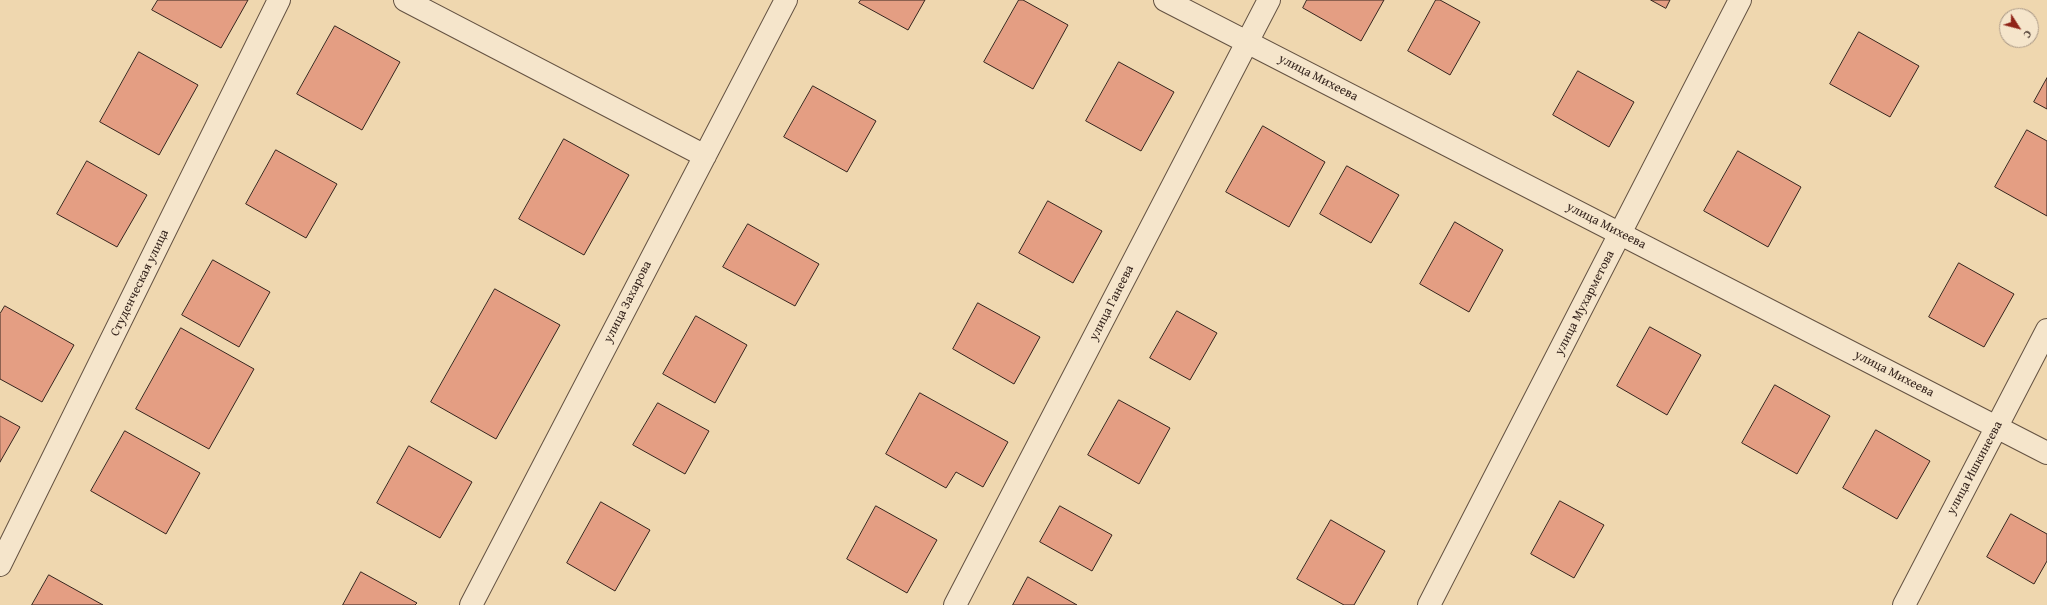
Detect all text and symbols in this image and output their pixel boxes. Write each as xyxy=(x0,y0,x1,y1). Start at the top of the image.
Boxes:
north arrow xyxy=(1999,8,2039,48)
text: С xyxy=(2020,27,2036,42)
street label: улица Михеева xyxy=(1276,51,1360,105)
street label: улица Михеева xyxy=(1564,199,1648,253)
street label: Студенческая улица xyxy=(107,227,173,339)
street label: улица Мухарметова xyxy=(1552,248,1618,358)
street label: улица Захарова xyxy=(601,258,655,346)
street label: улица Ганеева xyxy=(1086,263,1138,343)
street label: улица Михеева xyxy=(1852,347,1936,401)
street label: улица Ишкинеева xyxy=(1944,419,2006,517)

